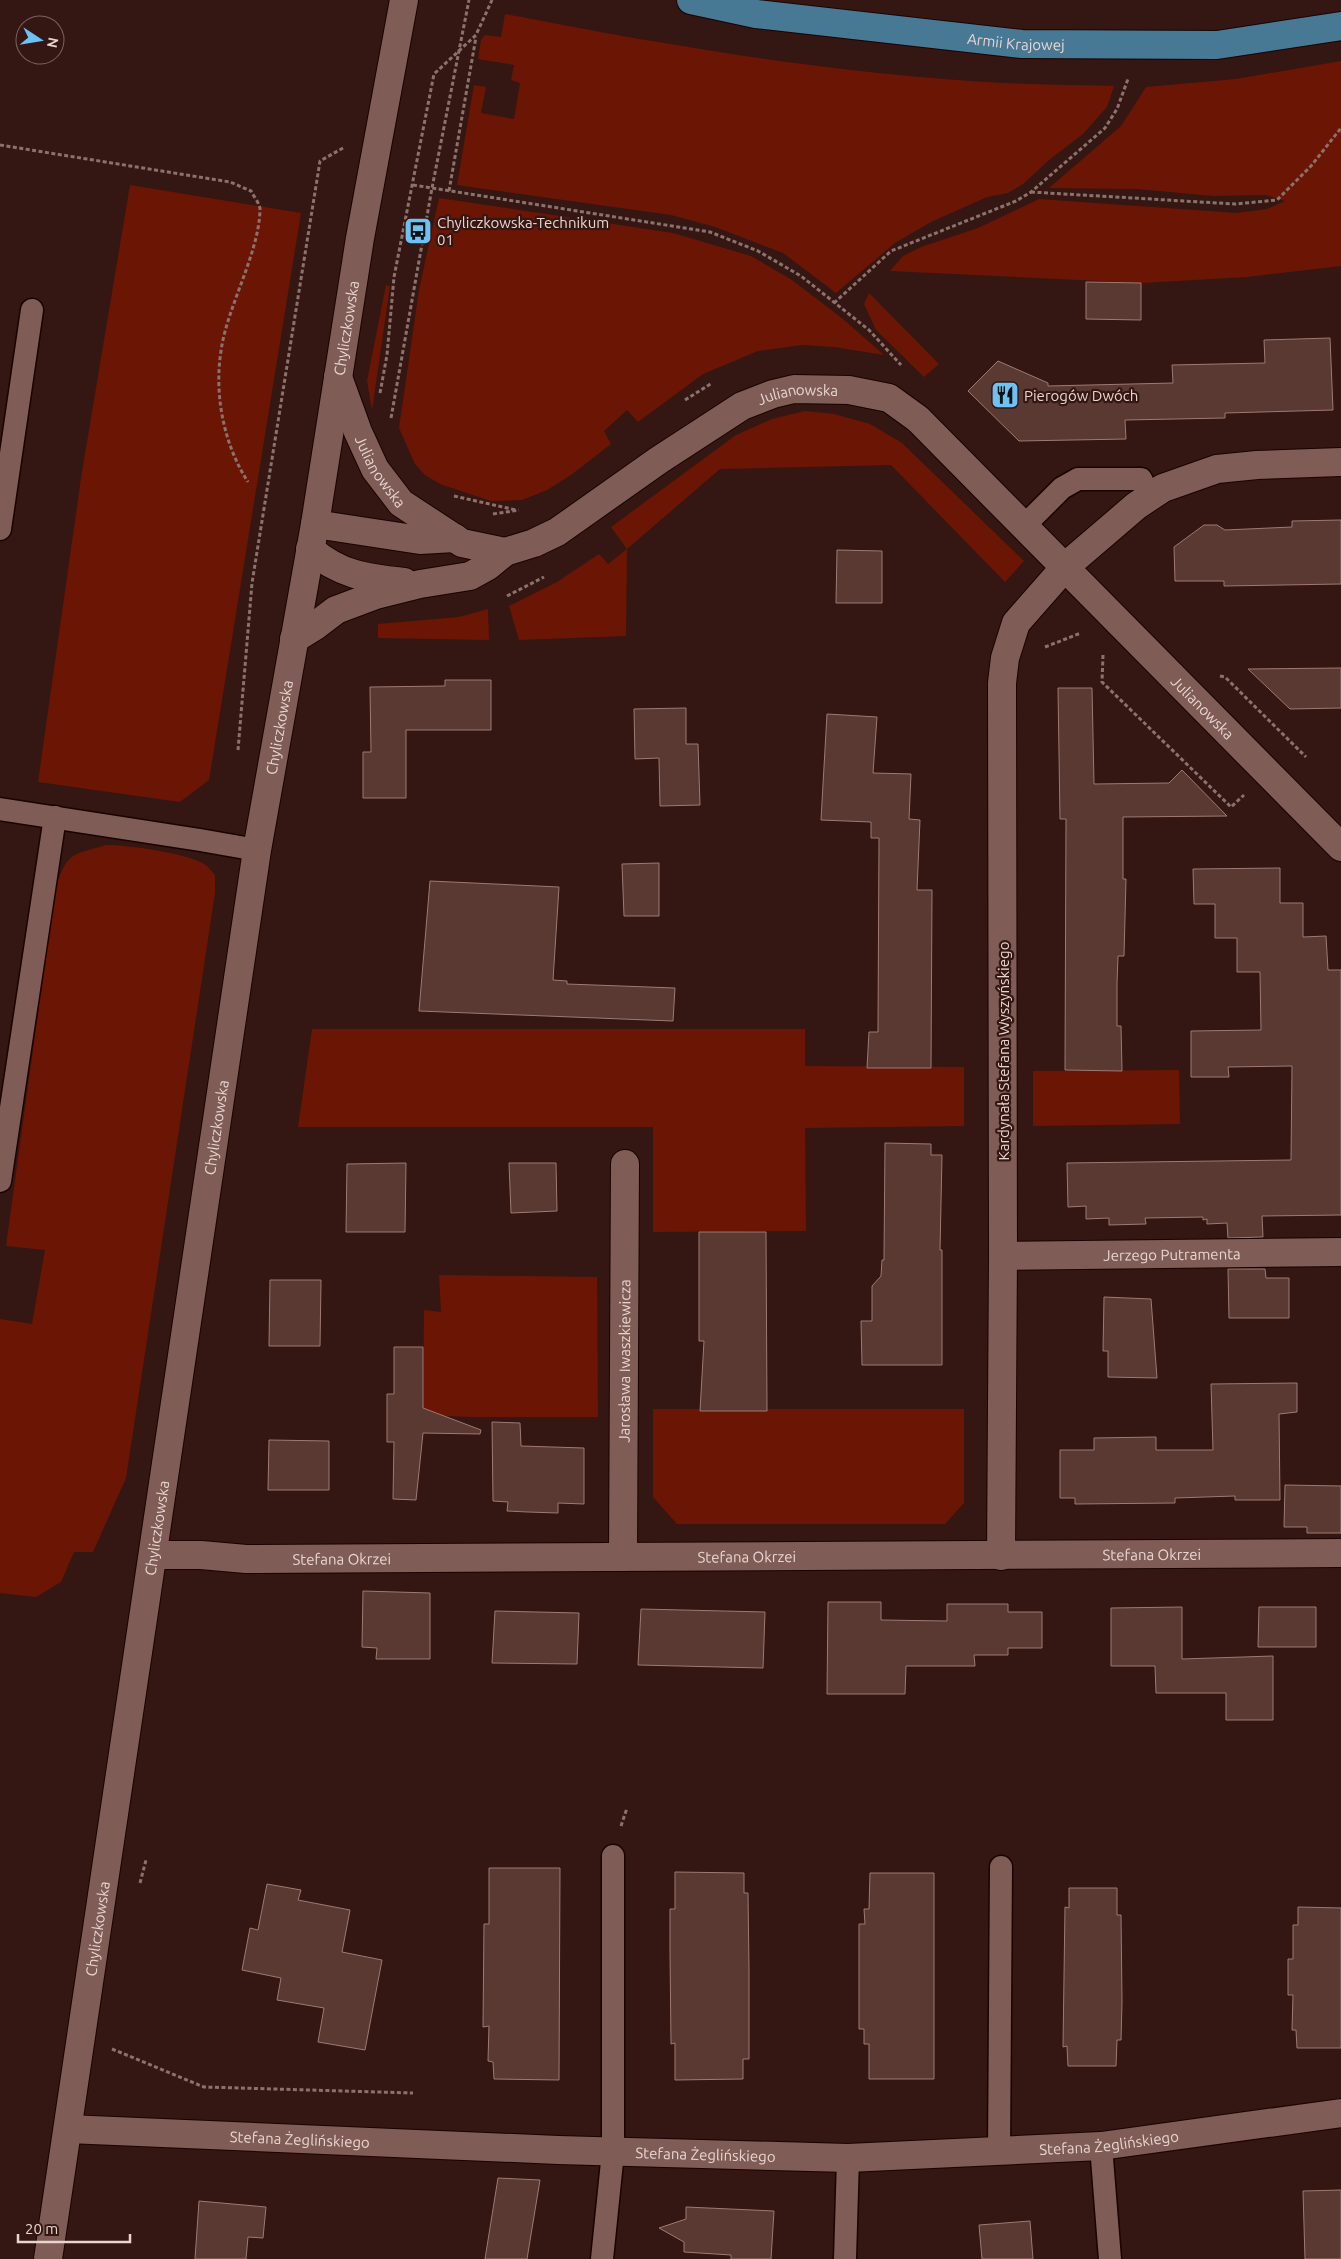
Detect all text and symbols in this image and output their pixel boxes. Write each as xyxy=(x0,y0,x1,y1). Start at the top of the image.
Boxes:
north arrow xyxy=(15,15,65,65)
street label: Armii Krajowej xyxy=(966,29,1065,53)
text: N xyxy=(44,36,62,49)
place label: Chyliczkowska-Technikum 01 xyxy=(437,214,609,248)
bus stop icon: Chyliczkowska-Technikum 01 xyxy=(403,216,433,246)
street label: Chyliczkowska xyxy=(330,279,362,377)
street label: Julianowska xyxy=(755,380,838,408)
restaurant icon: Pierogów Dwóch xyxy=(990,380,1020,410)
place label: Pierogów Dwóch xyxy=(1024,387,1138,404)
street label: Julianowska xyxy=(352,432,410,511)
street label: Julianowska xyxy=(1168,672,1238,743)
street label: Chyliczkowska xyxy=(262,679,296,776)
street label: Kardynała Stefana Wyszyńskiego xyxy=(995,942,1012,1160)
street label: Chyliczkowska xyxy=(200,1079,231,1176)
street label: Jerzego Putramenta xyxy=(1103,1245,1241,1263)
street label: Jarosława Iwaszkiewicza xyxy=(615,1279,633,1443)
street label: Chyliczkowska xyxy=(141,1479,172,1577)
street label: Stefana Okrzei xyxy=(1102,1545,1201,1563)
street label: Stefana Okrzei xyxy=(697,1547,796,1565)
street label: Stefana Okrzei xyxy=(292,1550,391,1567)
street label: Chyliczkowska xyxy=(82,1880,112,1977)
street label: Stefana Żeglińskiego xyxy=(229,2127,370,2150)
street label: Stefana Żeglińskiego xyxy=(1039,2127,1180,2157)
street label: Stefana Żeglińskiego xyxy=(635,2144,776,2164)
scale bar xyxy=(18,2212,130,2244)
text: 20 m xyxy=(25,2220,58,2237)

